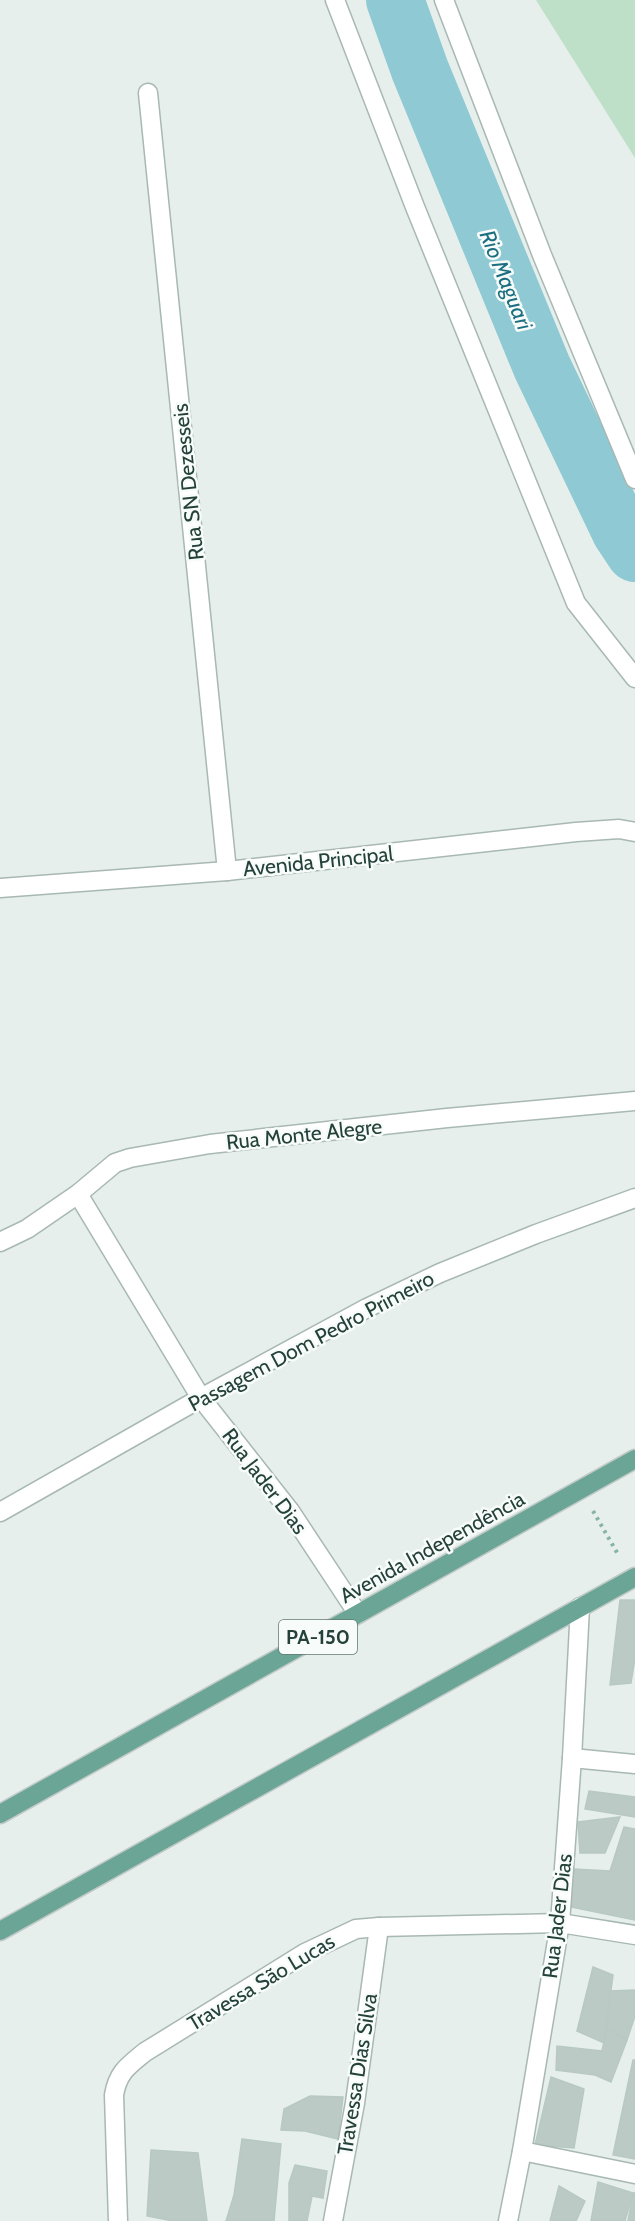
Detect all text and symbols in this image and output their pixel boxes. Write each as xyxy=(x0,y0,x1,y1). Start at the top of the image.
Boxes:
water label: Rio Maguari xyxy=(474,226,538,334)
street label: Rua SN Dezesseis xyxy=(167,402,209,562)
street label: Avenida Principal xyxy=(242,841,395,881)
street label: Rua Monte Alegre xyxy=(225,1113,383,1155)
street label: Passagem Dom Pedro Primeiro xyxy=(184,1265,438,1417)
street label: Rua Jader Dias xyxy=(217,1423,313,1539)
street label: Avenida Independência xyxy=(335,1486,529,1608)
road number: PA-150 xyxy=(279,1620,357,1654)
street label: Rua Jader Dias xyxy=(537,1852,577,1980)
street label: Travessa São Lucas xyxy=(183,1928,339,2036)
street label: Travessa Dias Silva xyxy=(332,1991,382,2157)

